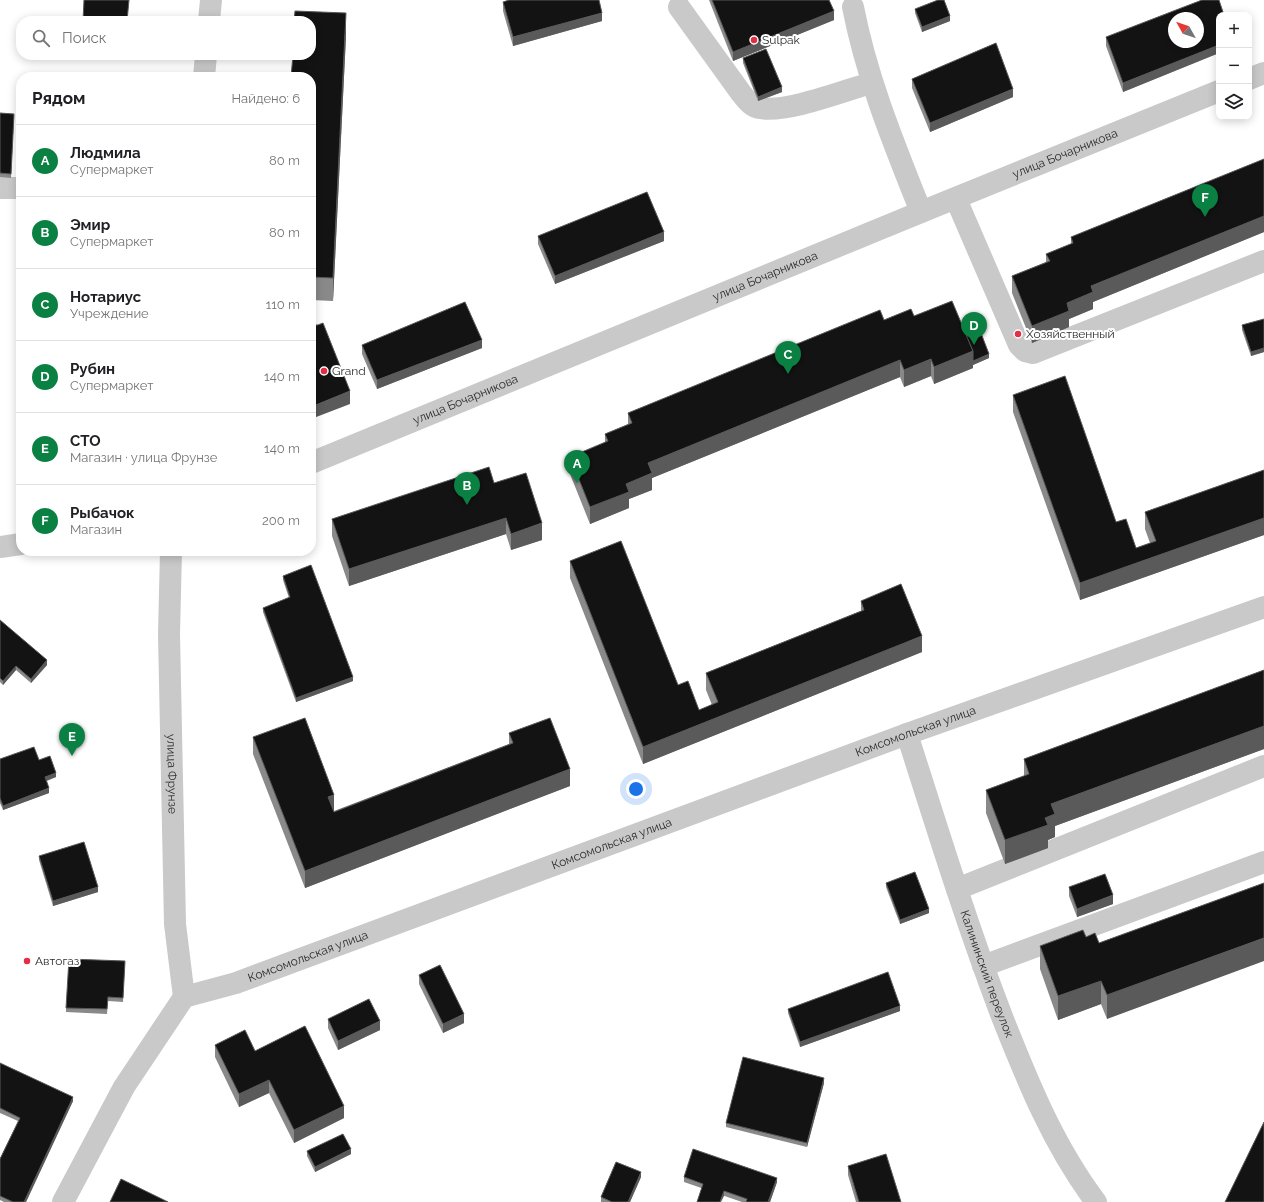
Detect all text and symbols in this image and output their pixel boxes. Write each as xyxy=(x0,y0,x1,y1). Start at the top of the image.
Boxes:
north arrow xyxy=(1168,12,1204,48)
map controls xyxy=(1216,12,1252,120)
button: + xyxy=(1216,12,1252,48)
search box xyxy=(16,16,316,60)
icon: search xyxy=(30,27,52,49)
text: Поиск xyxy=(62,29,107,47)
place label: Sulpak xyxy=(762,33,801,47)
marker: Sulpak xyxy=(749,35,759,45)
button: − xyxy=(1216,48,1252,84)
button: layers xyxy=(1216,84,1252,120)
text: Рядом xyxy=(32,88,85,108)
text: Найдено: 6 xyxy=(232,91,300,106)
street label: улица Бочарникова xyxy=(1010,126,1120,181)
text: Людмила xyxy=(70,144,141,162)
text: A xyxy=(41,153,49,168)
text: 80 m xyxy=(269,153,300,168)
text: Супермаркет xyxy=(70,162,153,177)
pin: F xyxy=(1192,184,1218,217)
text: Эмир xyxy=(70,216,110,234)
text: B xyxy=(41,225,49,240)
text: 80 m xyxy=(269,225,300,240)
text: Супермаркет xyxy=(70,234,153,249)
street label: улица Бочарникова xyxy=(710,248,820,304)
text: Нотариус xyxy=(70,288,141,306)
text: C xyxy=(41,297,49,312)
text: 110 m xyxy=(266,297,300,312)
text: Учреждение xyxy=(70,306,149,321)
pin: D xyxy=(961,312,987,345)
place label: Хозяйственный xyxy=(1026,327,1115,341)
marker: Хозяйственный xyxy=(1013,329,1023,339)
pin: C xyxy=(775,341,801,374)
text: Рубин xyxy=(70,360,115,378)
place label: Grand xyxy=(332,364,366,378)
marker: Grand xyxy=(319,366,329,376)
text: D xyxy=(40,369,50,384)
text: 140 m xyxy=(264,369,300,384)
street label: улица Бочарникова xyxy=(411,372,520,427)
text: Супермаркет xyxy=(70,378,153,393)
text: СТО xyxy=(70,432,101,450)
text: E xyxy=(41,441,49,456)
text: 140 m xyxy=(264,441,300,456)
text: Магазин · улица Фрунзе xyxy=(70,450,217,465)
pin: A xyxy=(564,450,590,483)
pin: B xyxy=(454,472,480,505)
text: Рыбачок xyxy=(70,504,135,522)
text: F xyxy=(41,513,49,528)
text: 200 m xyxy=(262,513,300,528)
text: Магазин xyxy=(70,522,122,537)
street label: Комсомольская улица xyxy=(854,703,978,759)
pin: E xyxy=(59,723,85,756)
street label: улица Фрунзе xyxy=(164,734,180,814)
your location xyxy=(626,779,646,799)
street label: Комсомольская улица xyxy=(550,815,674,872)
street label: Калининский переулок xyxy=(958,909,1017,1040)
street label: Комсомольская улица xyxy=(246,928,370,985)
place label: Автогаз xyxy=(35,954,80,968)
marker: Автогаз xyxy=(22,956,32,966)

